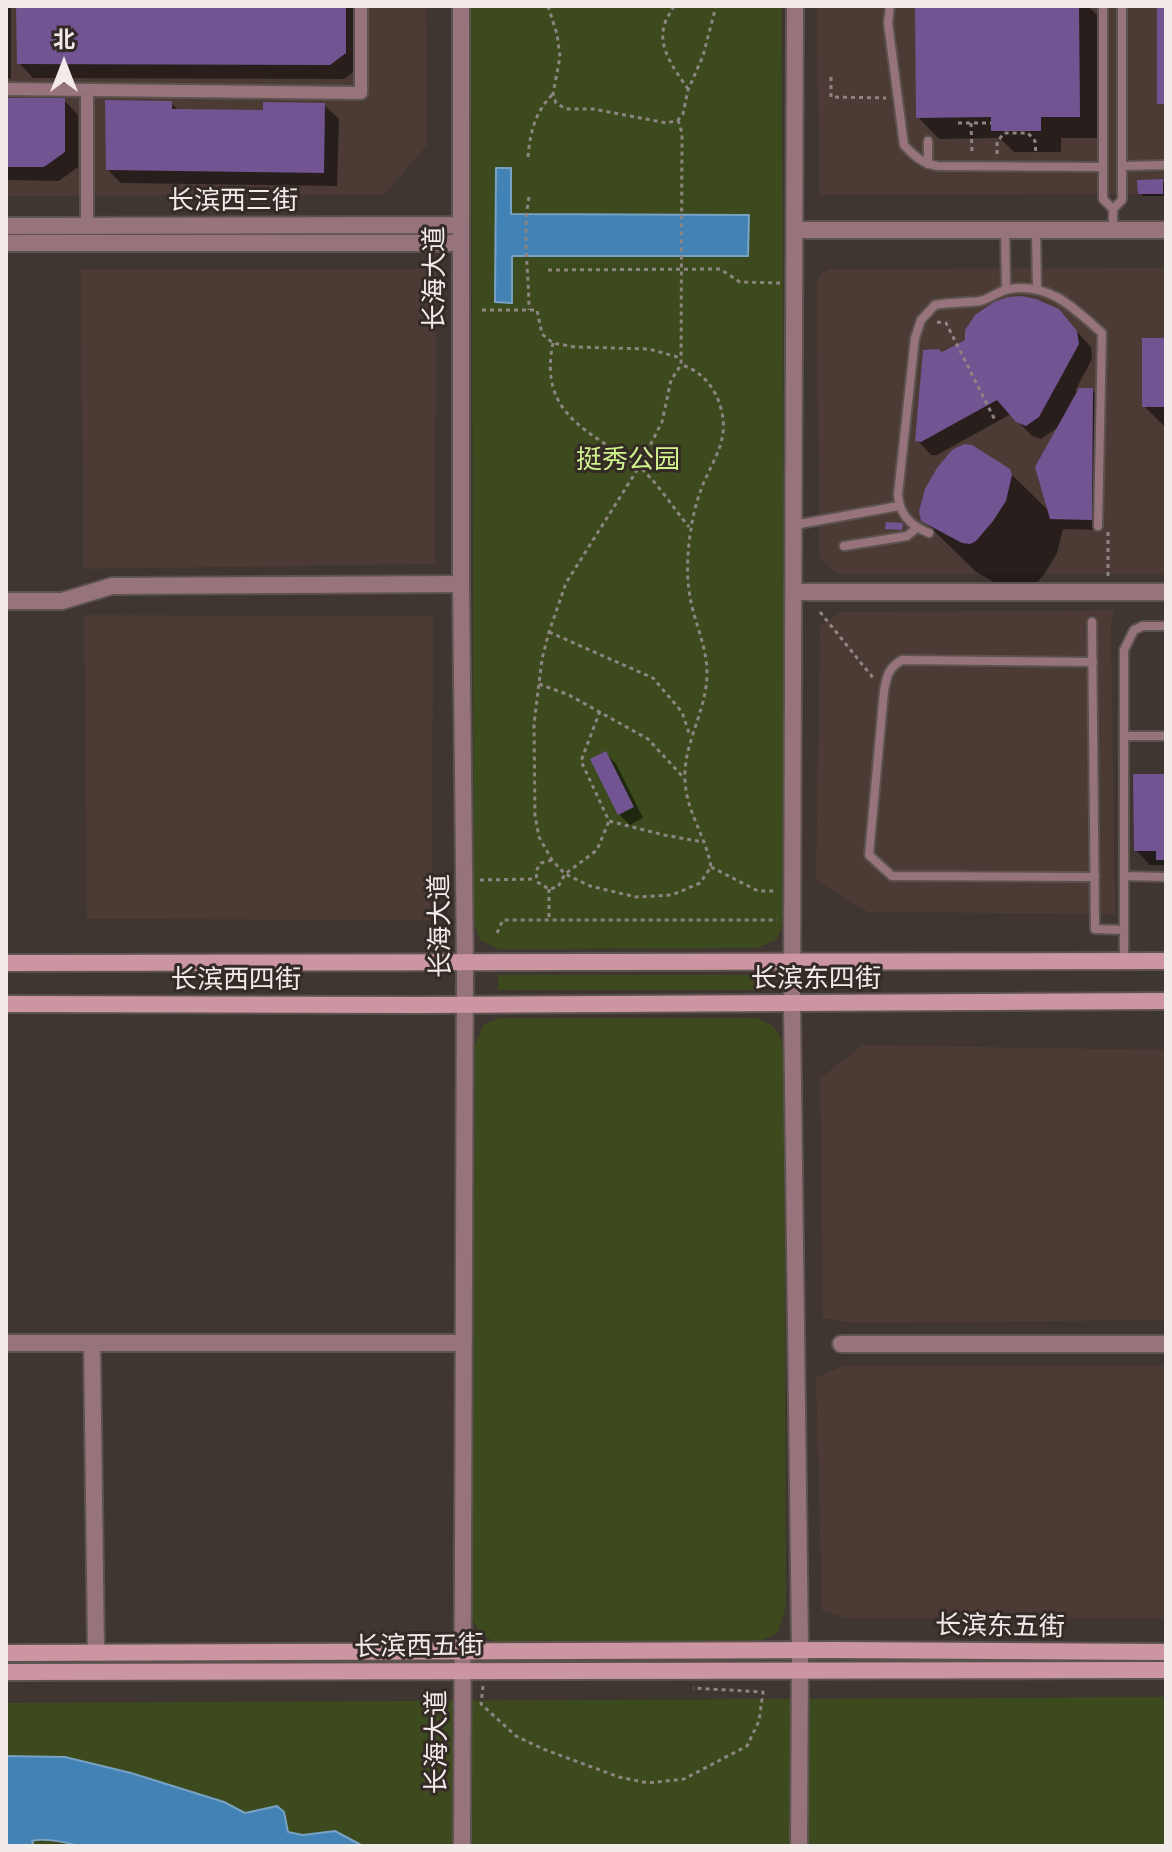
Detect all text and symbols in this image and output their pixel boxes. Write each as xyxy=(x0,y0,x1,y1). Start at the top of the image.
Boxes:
north arrow xyxy=(24,24,104,104)
text: 北 xyxy=(53,27,75,53)
street label: 长滨西三街 xyxy=(168,186,298,218)
street label: 长海大道 xyxy=(420,226,452,330)
park label: 挺秀公园 xyxy=(576,445,680,477)
street label: 长海大道 xyxy=(424,874,458,978)
street label: 长滨东四街 xyxy=(751,964,881,996)
street label: 长滨西四街 xyxy=(171,965,301,997)
street label: 长滨东五街 xyxy=(935,1610,1065,1644)
street label: 长滨西五街 xyxy=(354,1630,484,1664)
street label: 长海大道 xyxy=(422,1690,454,1794)

